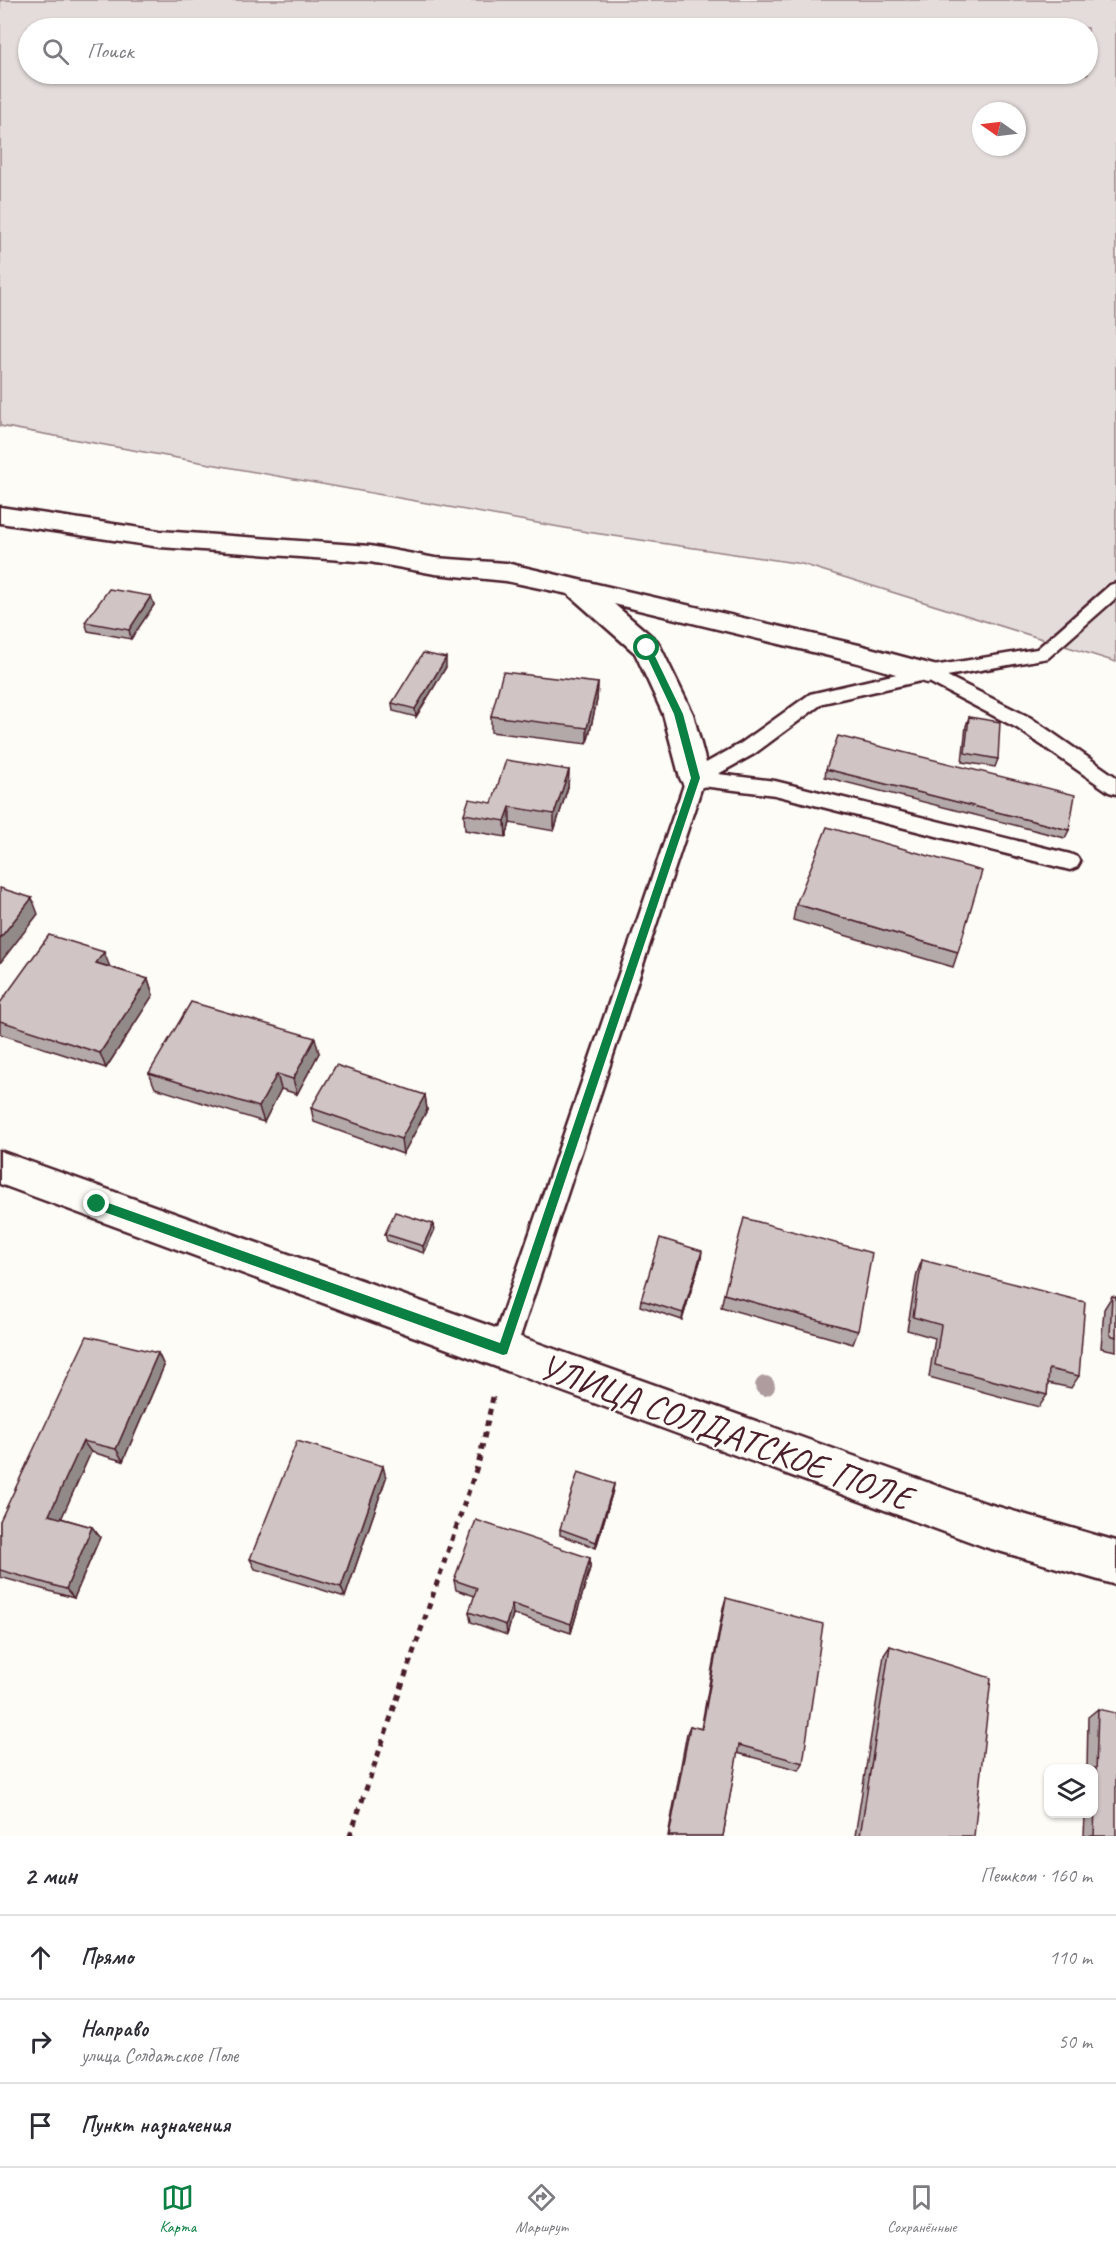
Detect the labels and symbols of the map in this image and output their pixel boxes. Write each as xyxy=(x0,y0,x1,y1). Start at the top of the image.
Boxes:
north arrow xyxy=(972,102,1026,156)
route start xyxy=(633,634,659,660)
route end xyxy=(83,1190,109,1216)
street label: УЛИЦА СОЛДАТСКОЕ ПОЛЕ xyxy=(533,1343,922,1522)

